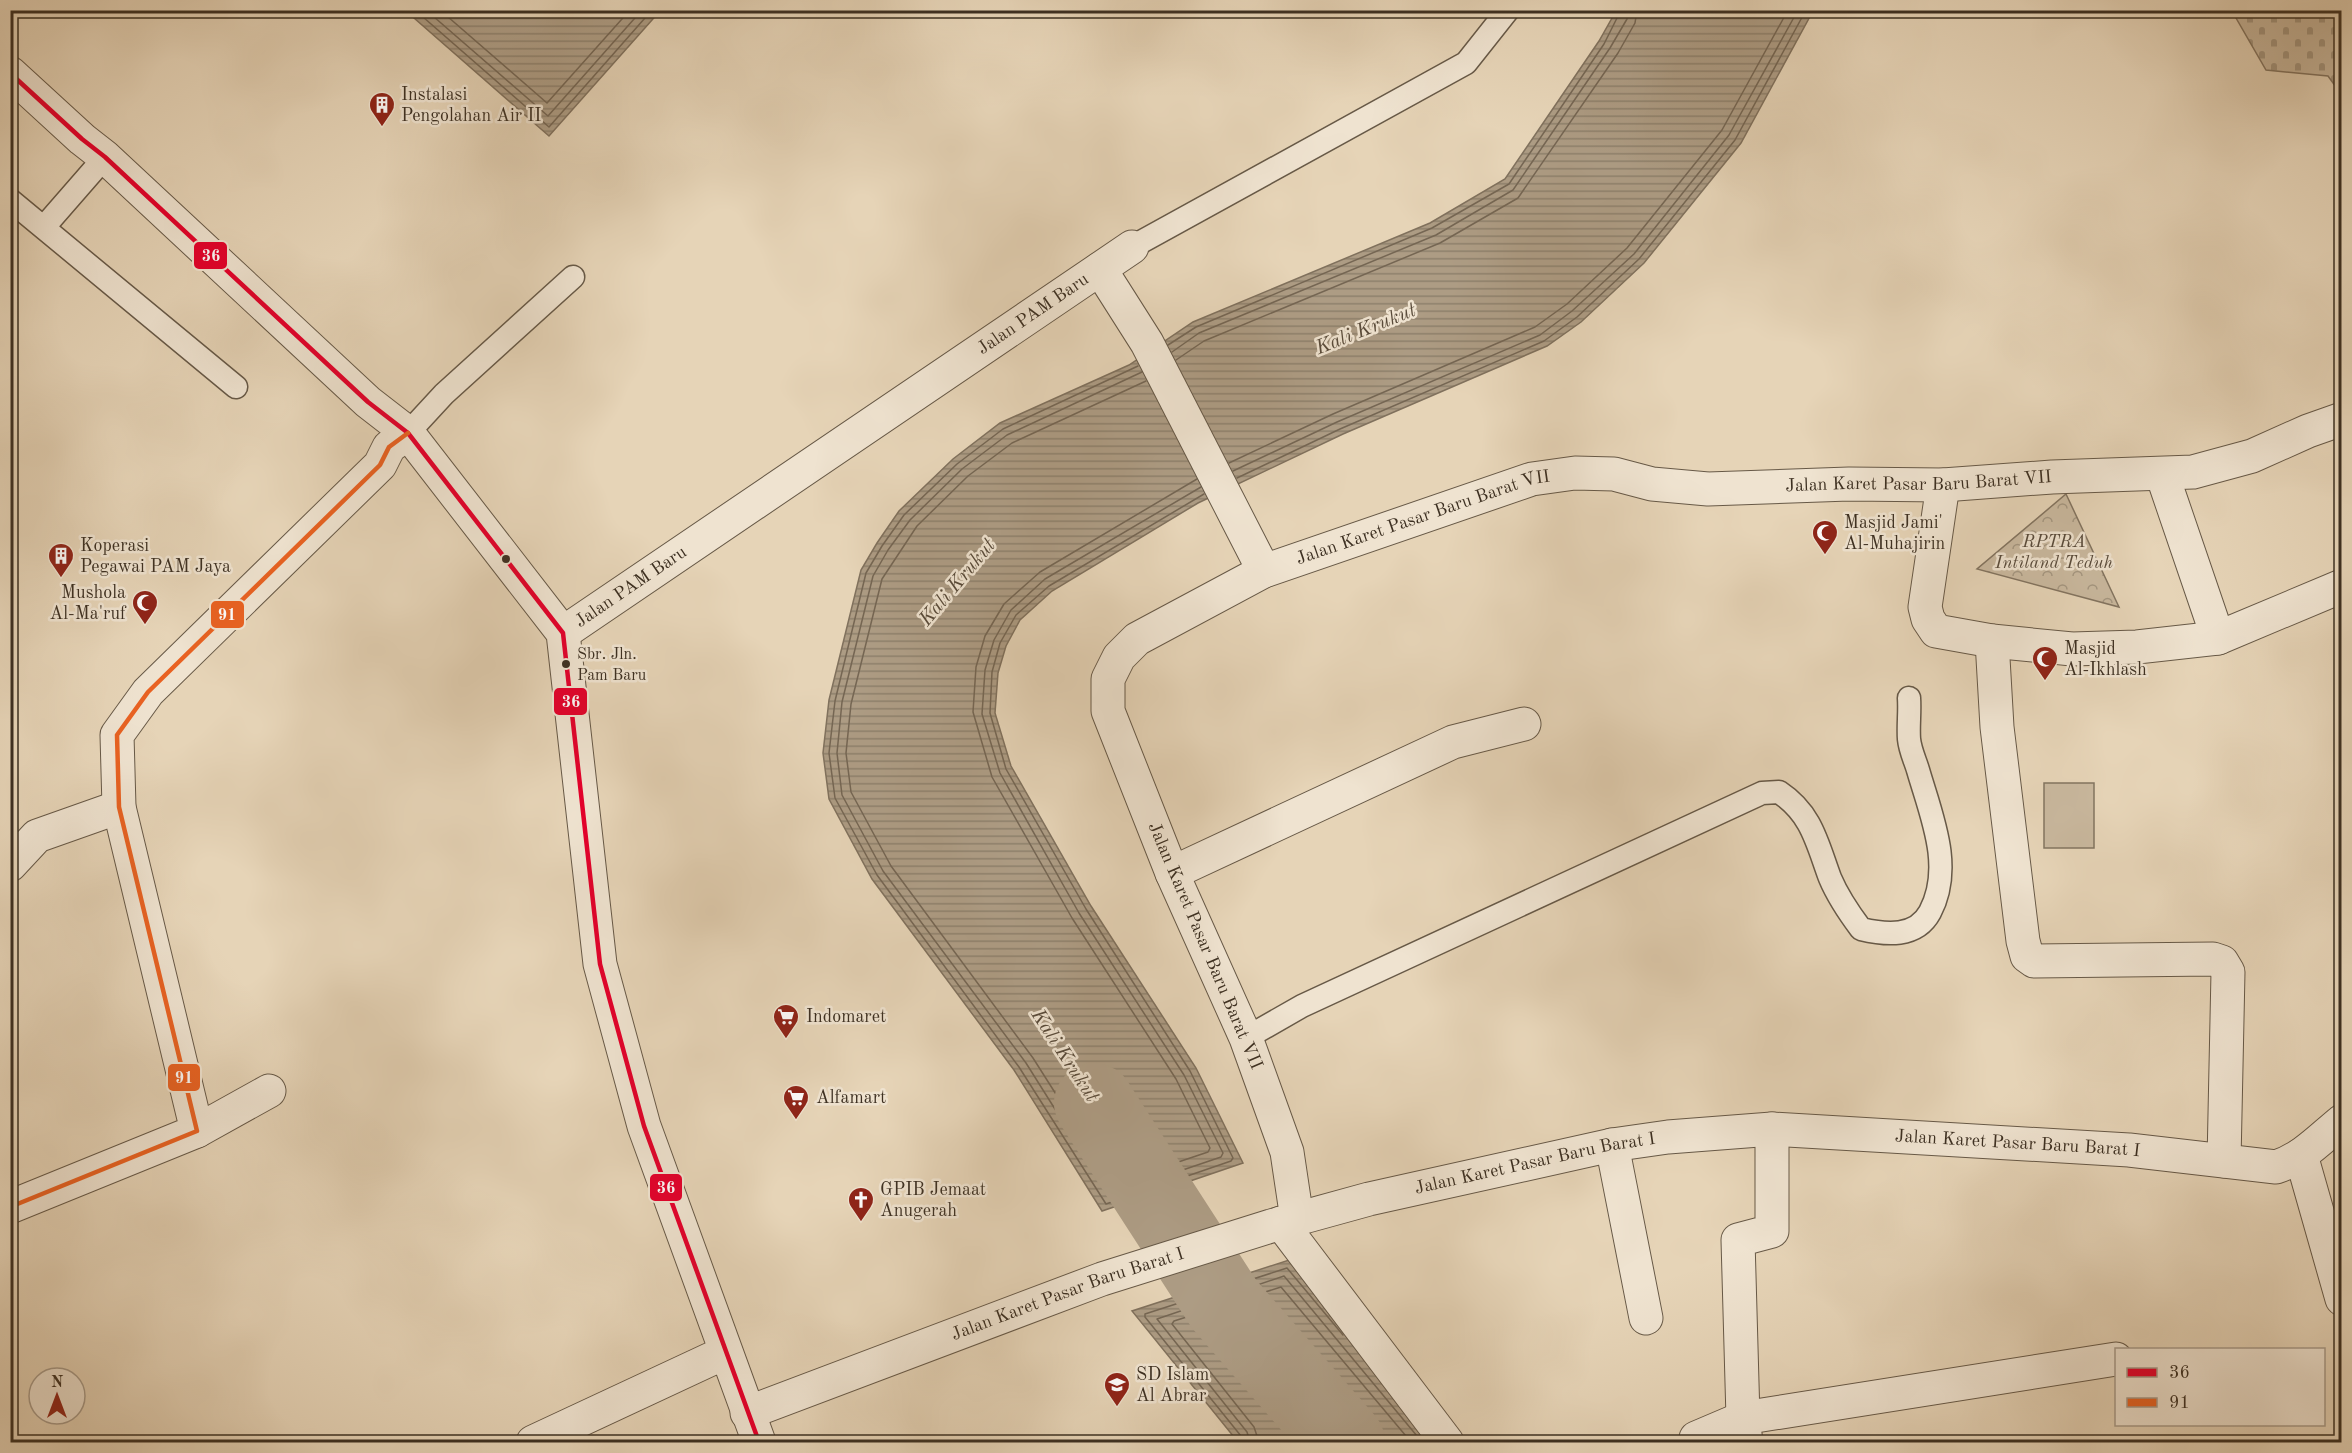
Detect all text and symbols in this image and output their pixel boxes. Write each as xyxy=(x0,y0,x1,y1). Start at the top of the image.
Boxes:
place label: Instalasi Pengolahan Air II xyxy=(401,86,541,125)
building icon: Instalasi Pengolahan Air II xyxy=(367,90,397,128)
line badge: 36 xyxy=(193,241,228,270)
text: 36 xyxy=(202,249,220,265)
street label: Jalan PAM Baru xyxy=(974,270,1092,358)
water label: Kali Krukut xyxy=(1312,301,1420,360)
street label: Jalan Karet Pasar Baru Barat VII xyxy=(1294,468,1551,568)
street label: Jalan Karet Pasar Baru Barat VII xyxy=(1785,468,2052,495)
place label: Masjid Jami' Al-Muhajirin xyxy=(1844,514,1946,553)
mosque icon: Masjid Jami' Al-Muhajirin xyxy=(1810,518,1840,556)
park label: RPTRA Intiland Teduh xyxy=(1994,533,2113,572)
water label: Kali Krukut xyxy=(915,535,1000,631)
place label: Koperasi Pegawai PAM Jaya xyxy=(80,537,231,576)
building icon: Koperasi Pegawai PAM Jaya xyxy=(46,541,76,579)
street label: Jalan PAM Baru xyxy=(572,543,690,631)
unlabelled marker xyxy=(500,553,512,565)
place label: Mushola Al-Ma'ruf xyxy=(50,584,127,623)
mosque icon: Mushola Al-Ma'ruf xyxy=(130,588,160,626)
line badge: 91 xyxy=(210,600,245,629)
text: 91 xyxy=(218,608,236,624)
place label: Masjid Al-Ikhlash xyxy=(2064,640,2147,679)
mosque icon: Masjid Al-Ikhlash xyxy=(2030,644,2060,682)
place label: Sbr. Jln. Pam Baru xyxy=(577,647,647,684)
marker: Sbr. Jln. Pam Baru xyxy=(560,658,572,670)
line badge: 36 xyxy=(553,687,588,716)
text: 36 xyxy=(562,695,580,711)
street label: Jalan Karet Pasar Baru Barat VII xyxy=(1145,820,1265,1072)
supermarket icon: Indomaret xyxy=(771,1002,801,1040)
water label: Kali Krukut xyxy=(1026,1005,1102,1107)
place label: Indomaret xyxy=(806,1008,886,1026)
line badge: 91 xyxy=(167,1063,201,1092)
text: 91 xyxy=(175,1071,193,1087)
supermarket icon: Alfamart xyxy=(781,1083,811,1121)
place label: Alfamart xyxy=(816,1089,886,1107)
street label: Jalan Karet Pasar Baru Barat I xyxy=(1894,1127,2141,1160)
street label: Jalan Karet Pasar Baru Barat I xyxy=(1413,1130,1657,1198)
line badge: 36 xyxy=(649,1173,683,1202)
text: 36 xyxy=(657,1181,675,1197)
place label: GPIB Jemaat Anugerah xyxy=(880,1181,986,1220)
church icon: GPIB Jemaat Anugerah xyxy=(846,1185,876,1223)
street label: Jalan Karet Pasar Baru Barat I xyxy=(949,1245,1186,1344)
legend xyxy=(2115,1348,2325,1426)
text: 36 xyxy=(2169,1364,2190,1382)
north arrow xyxy=(27,1366,87,1426)
place label: SD Islam Al Abrar xyxy=(1136,1366,1209,1405)
school or university icon: SD Islam Al Abrar xyxy=(1102,1370,1132,1408)
text: N xyxy=(51,1375,64,1391)
text: 91 xyxy=(2169,1394,2190,1412)

